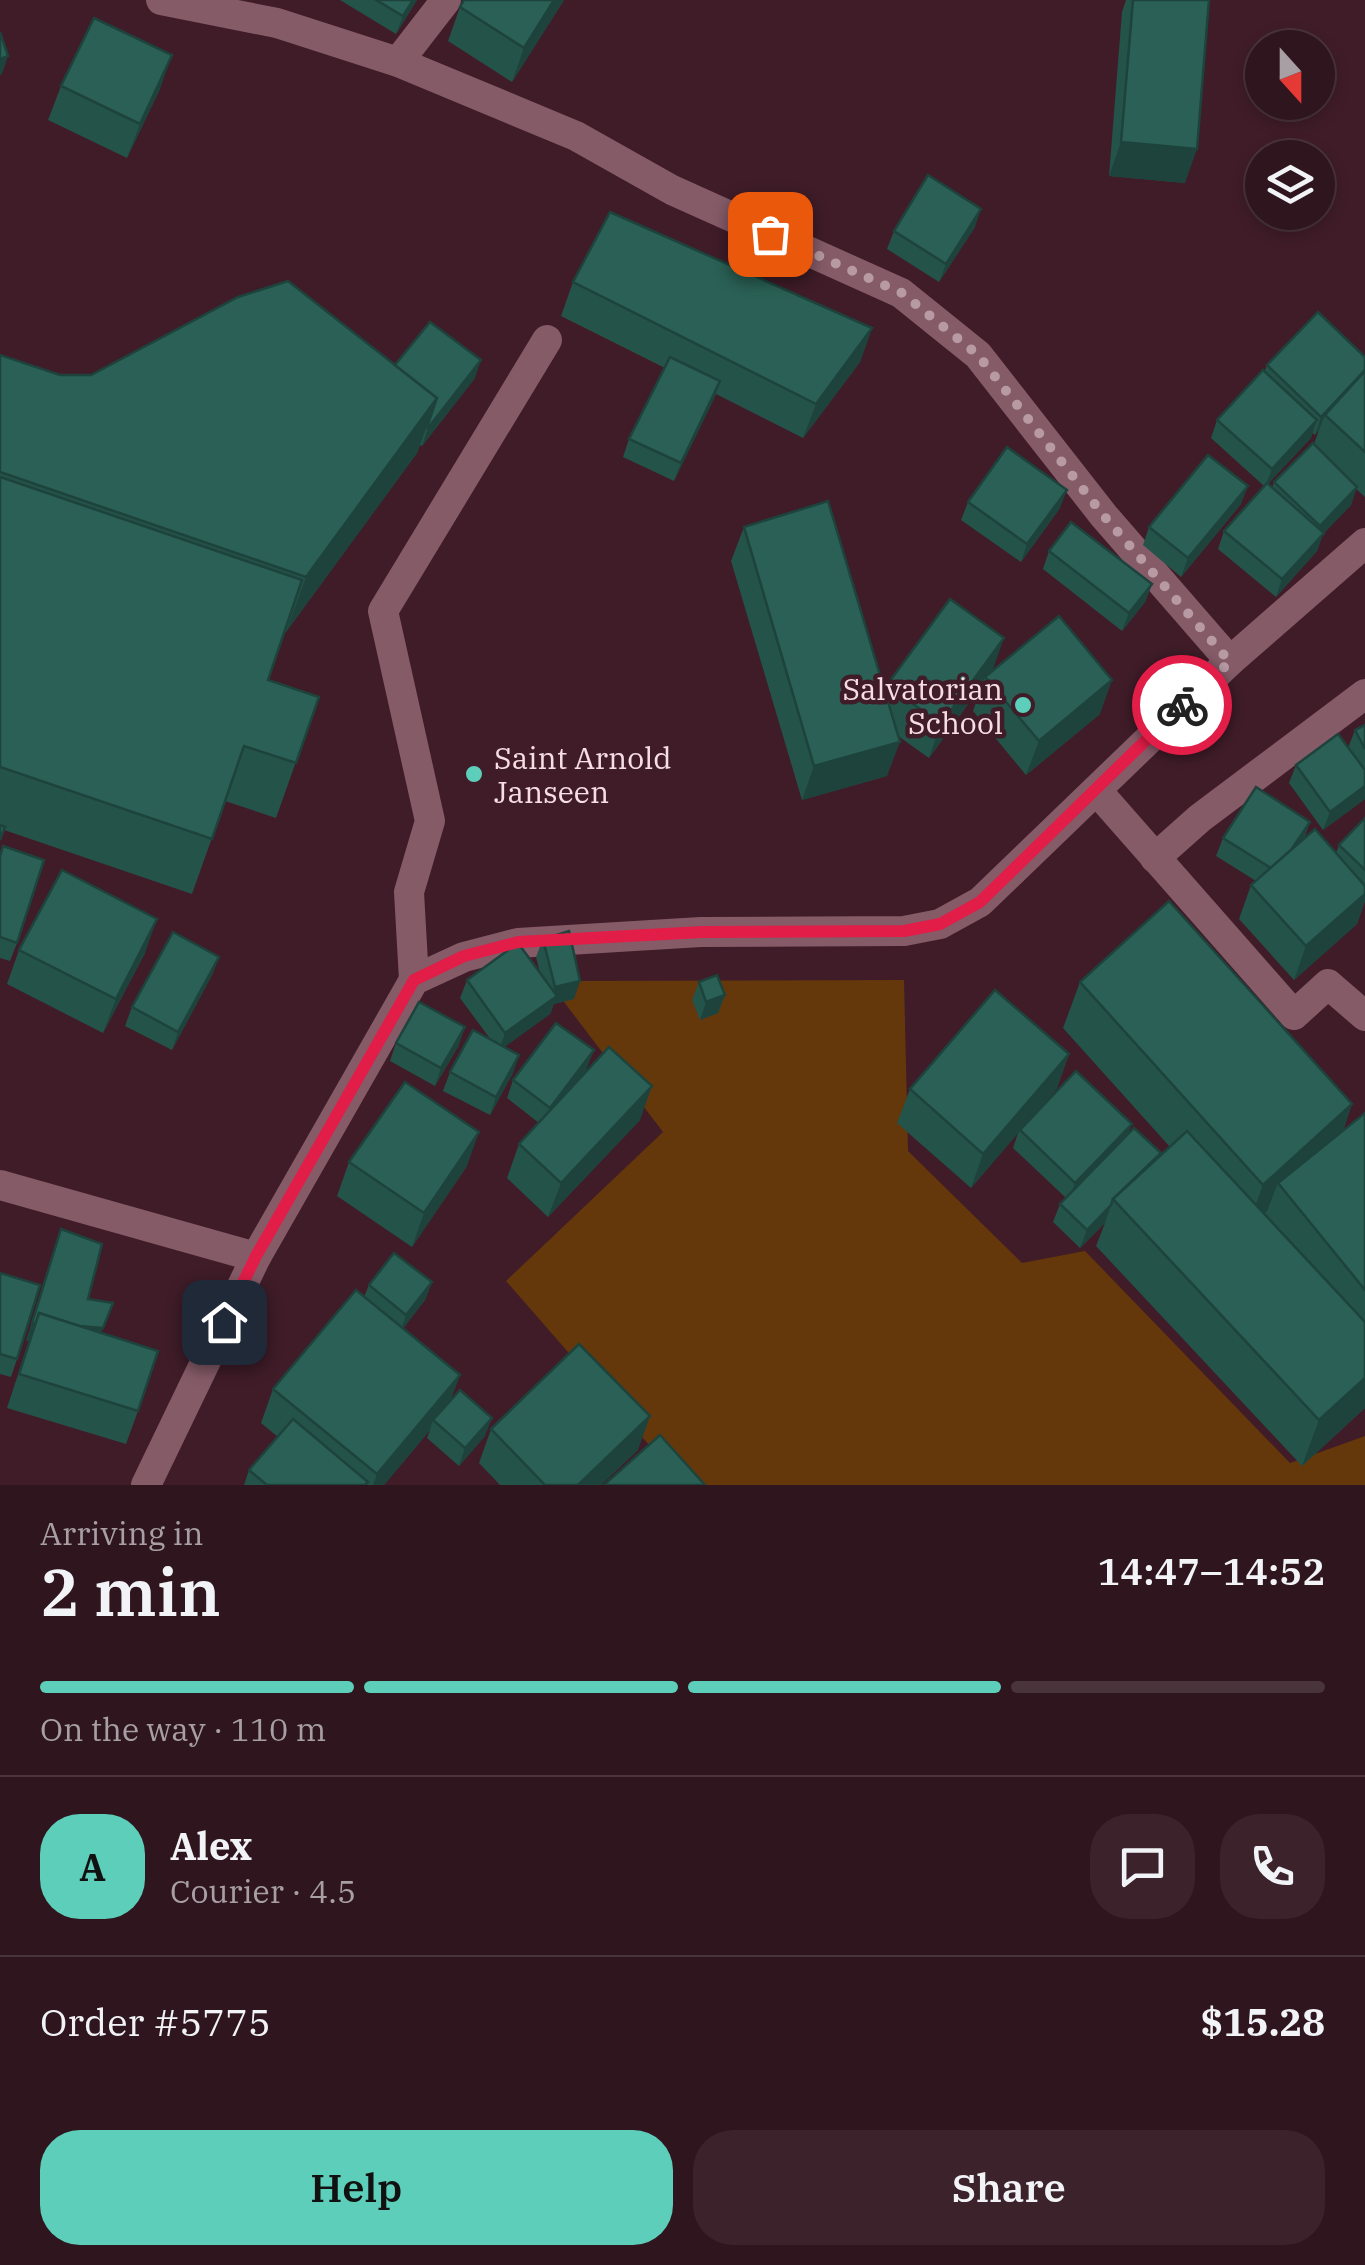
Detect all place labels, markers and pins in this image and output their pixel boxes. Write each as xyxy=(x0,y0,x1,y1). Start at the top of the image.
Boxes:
pin xyxy=(728,192,813,277)
place label: Salvatorian School xyxy=(842,669,1003,742)
marker: Salvatorian School xyxy=(1012,694,1034,716)
place label: Saint Arnold Janseen xyxy=(494,738,671,811)
marker: Saint Arnold Janseen xyxy=(463,763,485,785)
pin xyxy=(182,1280,267,1365)

